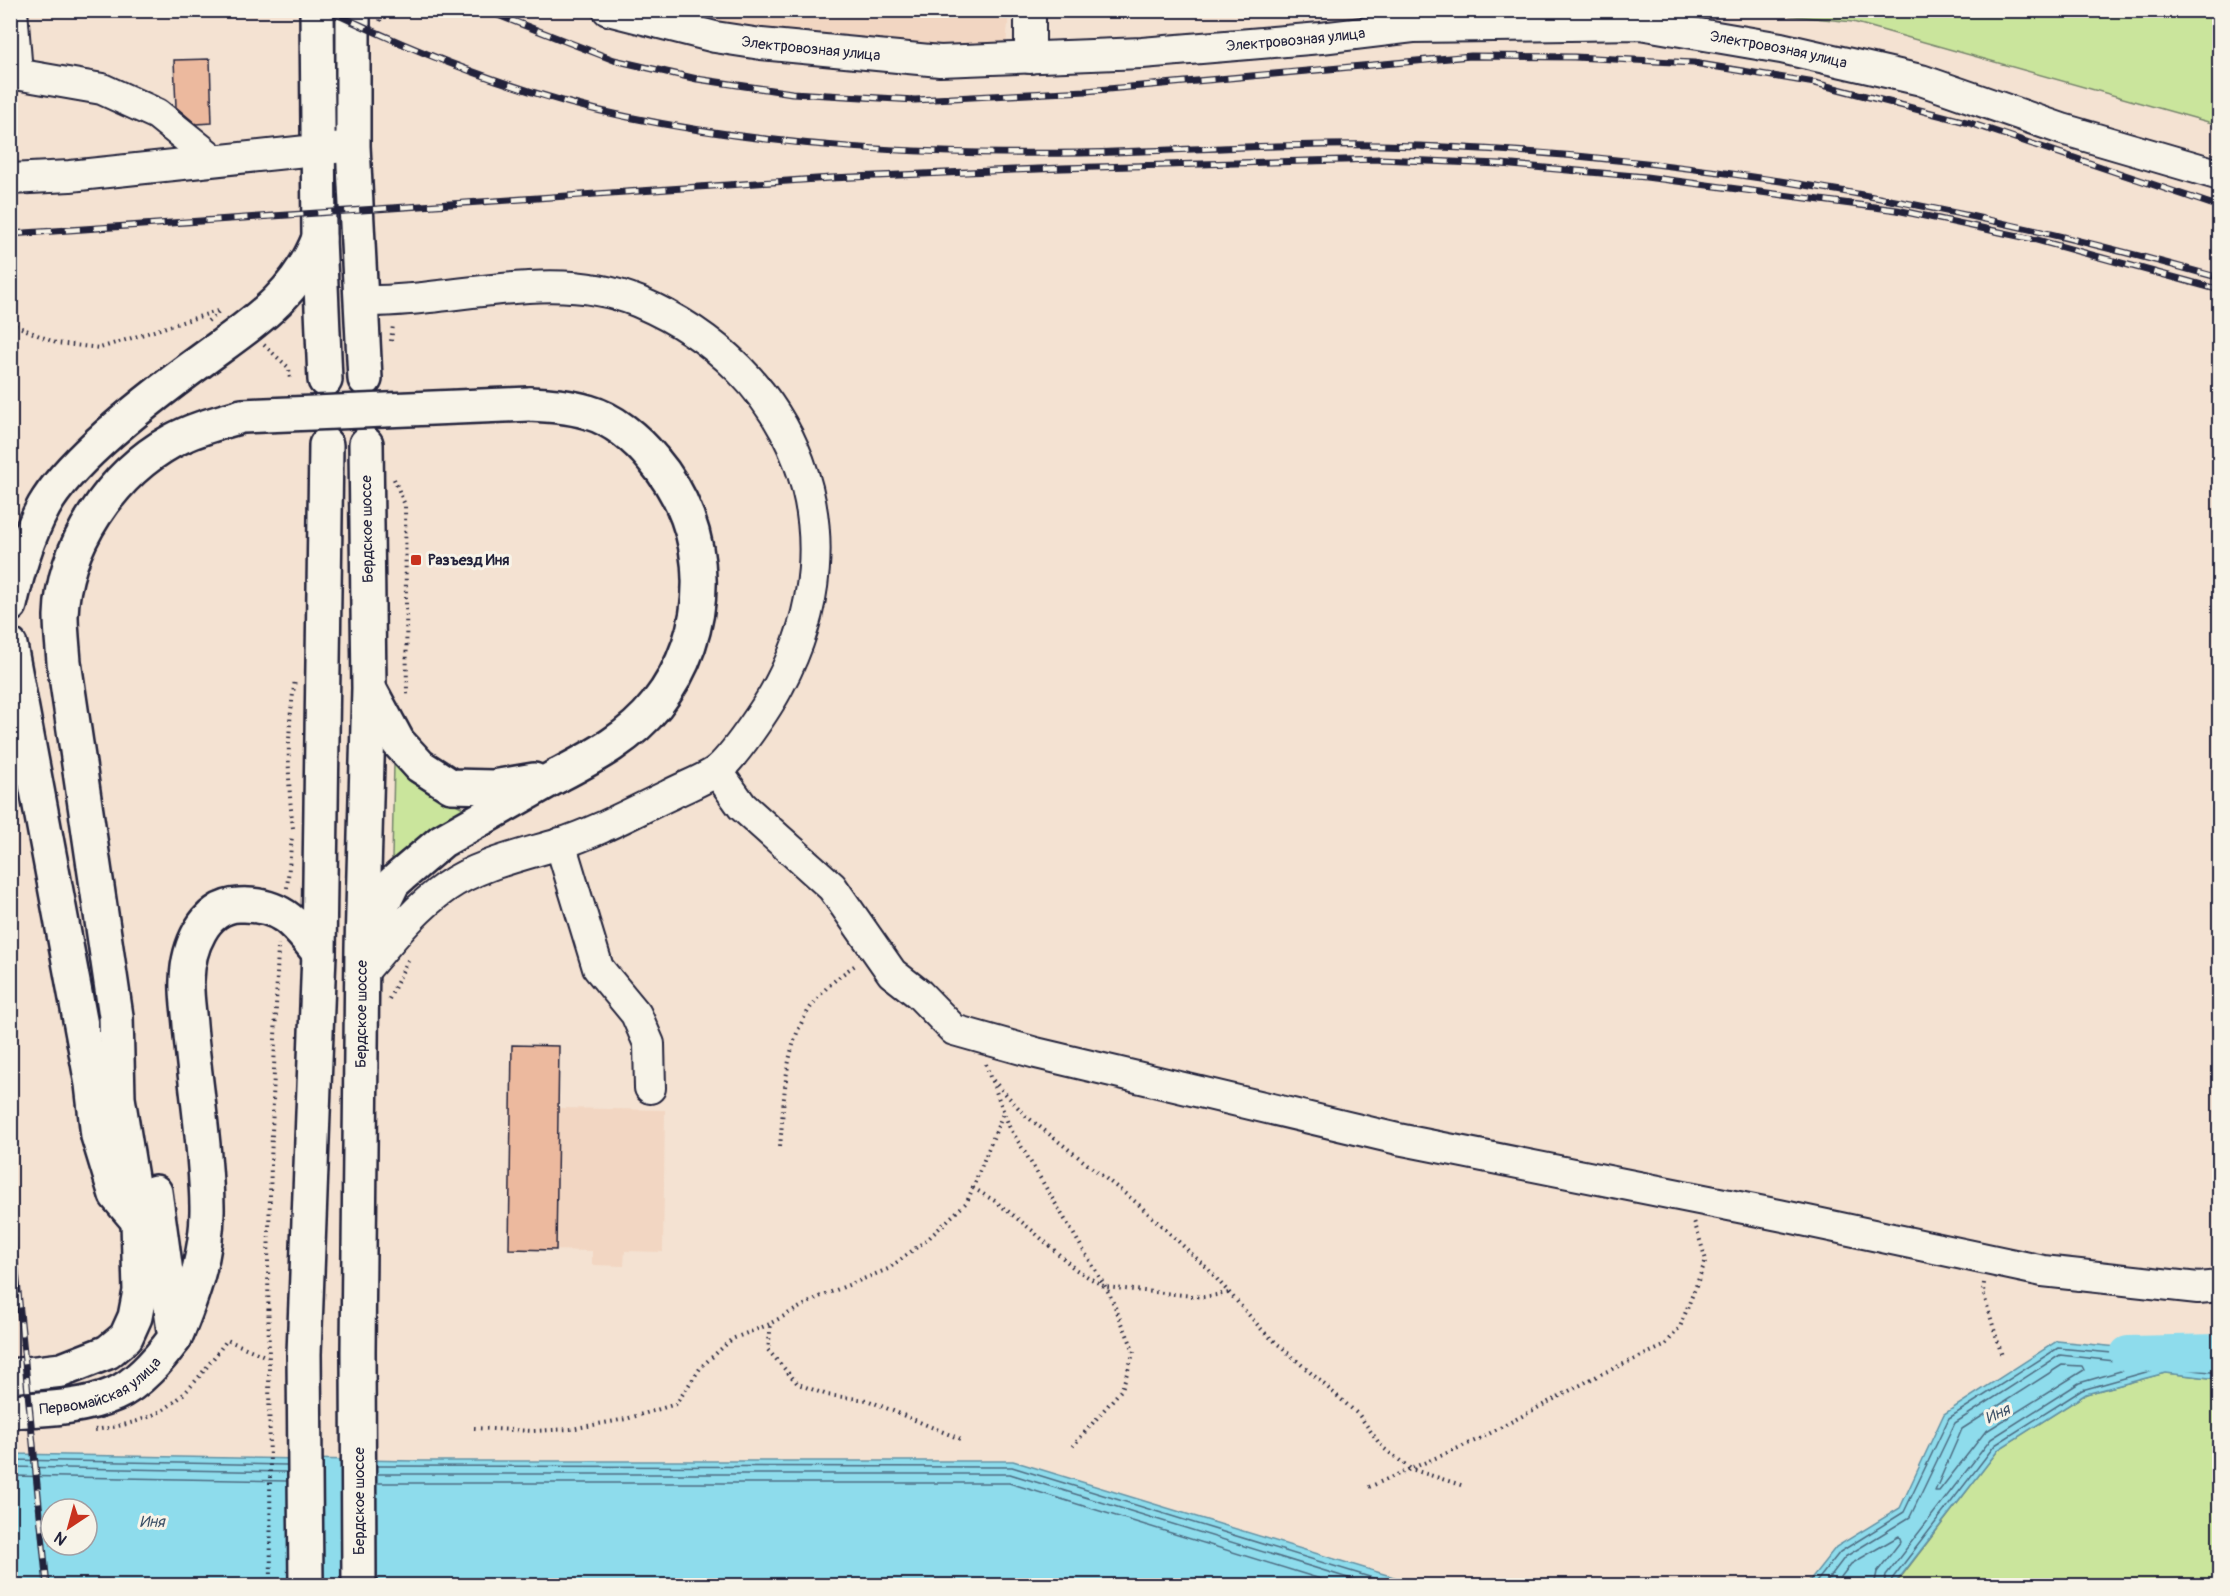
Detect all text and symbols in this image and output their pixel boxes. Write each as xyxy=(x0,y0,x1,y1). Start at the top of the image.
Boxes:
street label: Электровозная улица xyxy=(1225,24,1366,56)
street label: Электровозная улица xyxy=(1708,27,1849,73)
street label: Электровозная улица xyxy=(740,32,881,65)
street label: Бердское шоссе xyxy=(357,474,378,583)
place label: Разъезд Иня xyxy=(428,551,509,570)
marker: Разъезд Иня xyxy=(409,553,423,567)
street label: Бердское шоссе xyxy=(352,959,372,1068)
street label: Первомайская улица xyxy=(39,1353,165,1419)
water label: Иня xyxy=(1982,1399,2014,1428)
street label: Бердское шоссе xyxy=(350,1446,369,1555)
north arrow xyxy=(39,1497,99,1557)
water label: Иня xyxy=(139,1512,166,1532)
text: N xyxy=(50,1527,71,1550)

